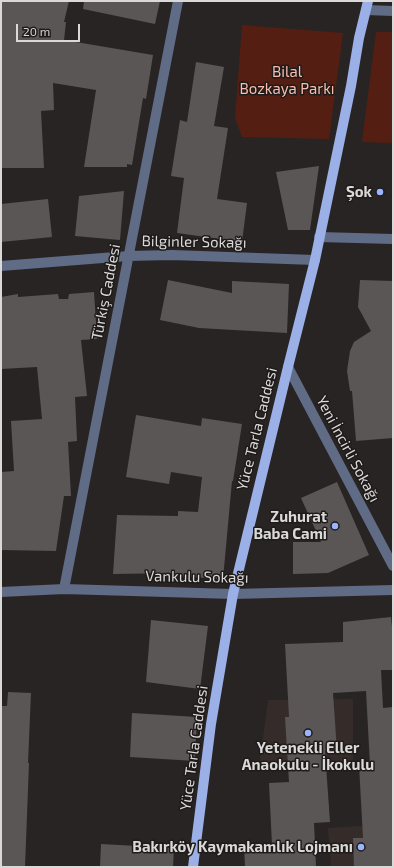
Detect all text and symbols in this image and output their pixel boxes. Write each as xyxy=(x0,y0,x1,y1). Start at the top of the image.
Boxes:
scale bar xyxy=(18,16,82,42)
text: 20 m xyxy=(23,24,50,38)
park label: Bilal Bozkaya Parkı xyxy=(239,63,335,98)
place label: Şok xyxy=(346,183,372,201)
marker: Şok xyxy=(375,187,385,197)
street label: Bilginler Sokağı xyxy=(141,232,247,252)
street label: Türkiş Caddesi xyxy=(88,242,124,342)
street label: Yüce Tarla Caddesi xyxy=(233,366,281,492)
street label: Yeni İncirli Sokağı xyxy=(312,393,384,505)
place label: Zuhurat Baba Cami xyxy=(253,508,327,543)
marker: Zuhurat Baba Cami xyxy=(330,521,340,531)
street label: Vankulu Sokağı xyxy=(145,567,249,587)
street label: Yüce Tarla Caddesi xyxy=(176,684,212,812)
marker: Yetenekli Eller Anaokulu - İkokulu xyxy=(303,728,313,738)
place label: Yetenekli Eller Anaokulu - İkokulu xyxy=(242,739,374,774)
place label: Bakırköy Kaymakamlık Lojmanı xyxy=(132,838,353,856)
marker: Bakırköy Kaymakamlık Lojmanı xyxy=(356,842,366,852)

